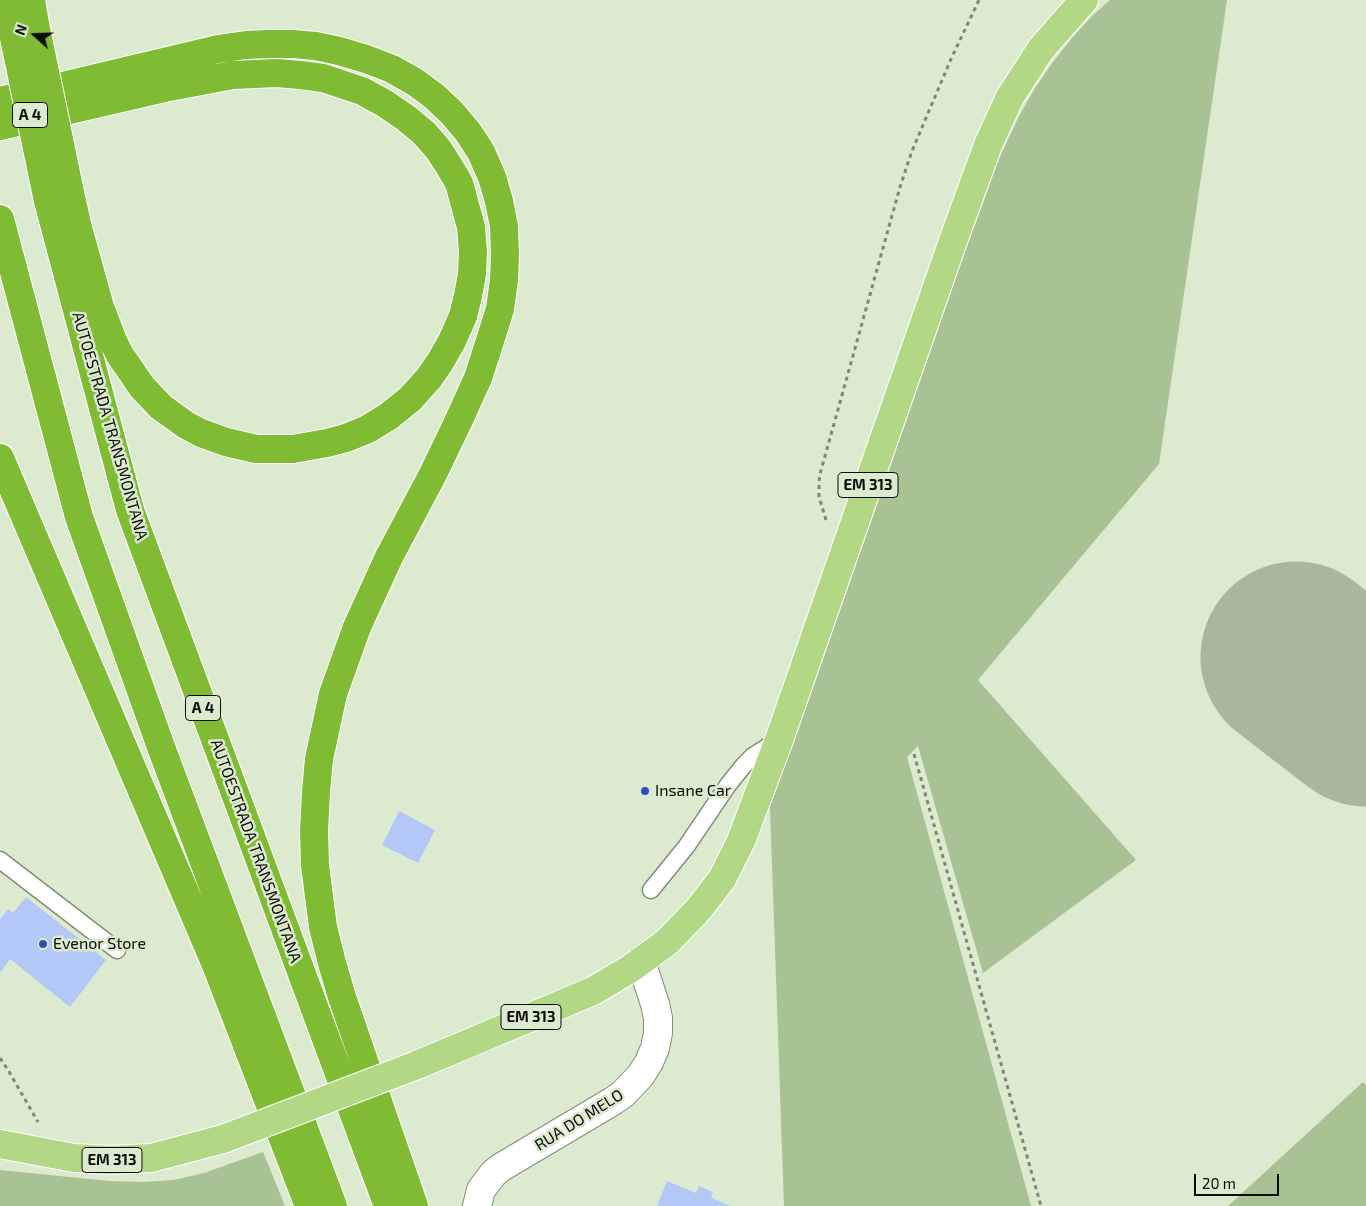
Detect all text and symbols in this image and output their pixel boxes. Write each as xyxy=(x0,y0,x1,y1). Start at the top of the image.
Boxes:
north arrow xyxy=(10,10,60,60)
text: N xyxy=(11,22,30,37)
road number: A 4 xyxy=(12,102,48,128)
street label: AUTOESTRADA TRANSMONTANA xyxy=(68,310,152,542)
road number: EM 313 xyxy=(838,472,898,498)
road number: A 4 xyxy=(186,696,220,720)
street label: AUTOESTRADA TRANSMONTANA xyxy=(207,737,305,965)
place label: Insane Car xyxy=(655,781,731,801)
marker: Insane Car xyxy=(639,785,651,797)
place label: Evenor Store xyxy=(53,934,146,954)
marker: Evenor Store xyxy=(37,938,49,950)
road number: EM 313 xyxy=(501,1004,561,1030)
street label: RUA DO MELO xyxy=(531,1085,627,1155)
road number: EM 313 xyxy=(82,1148,142,1172)
scale bar xyxy=(1196,1164,1281,1196)
text: 20 m xyxy=(1202,1174,1236,1192)

